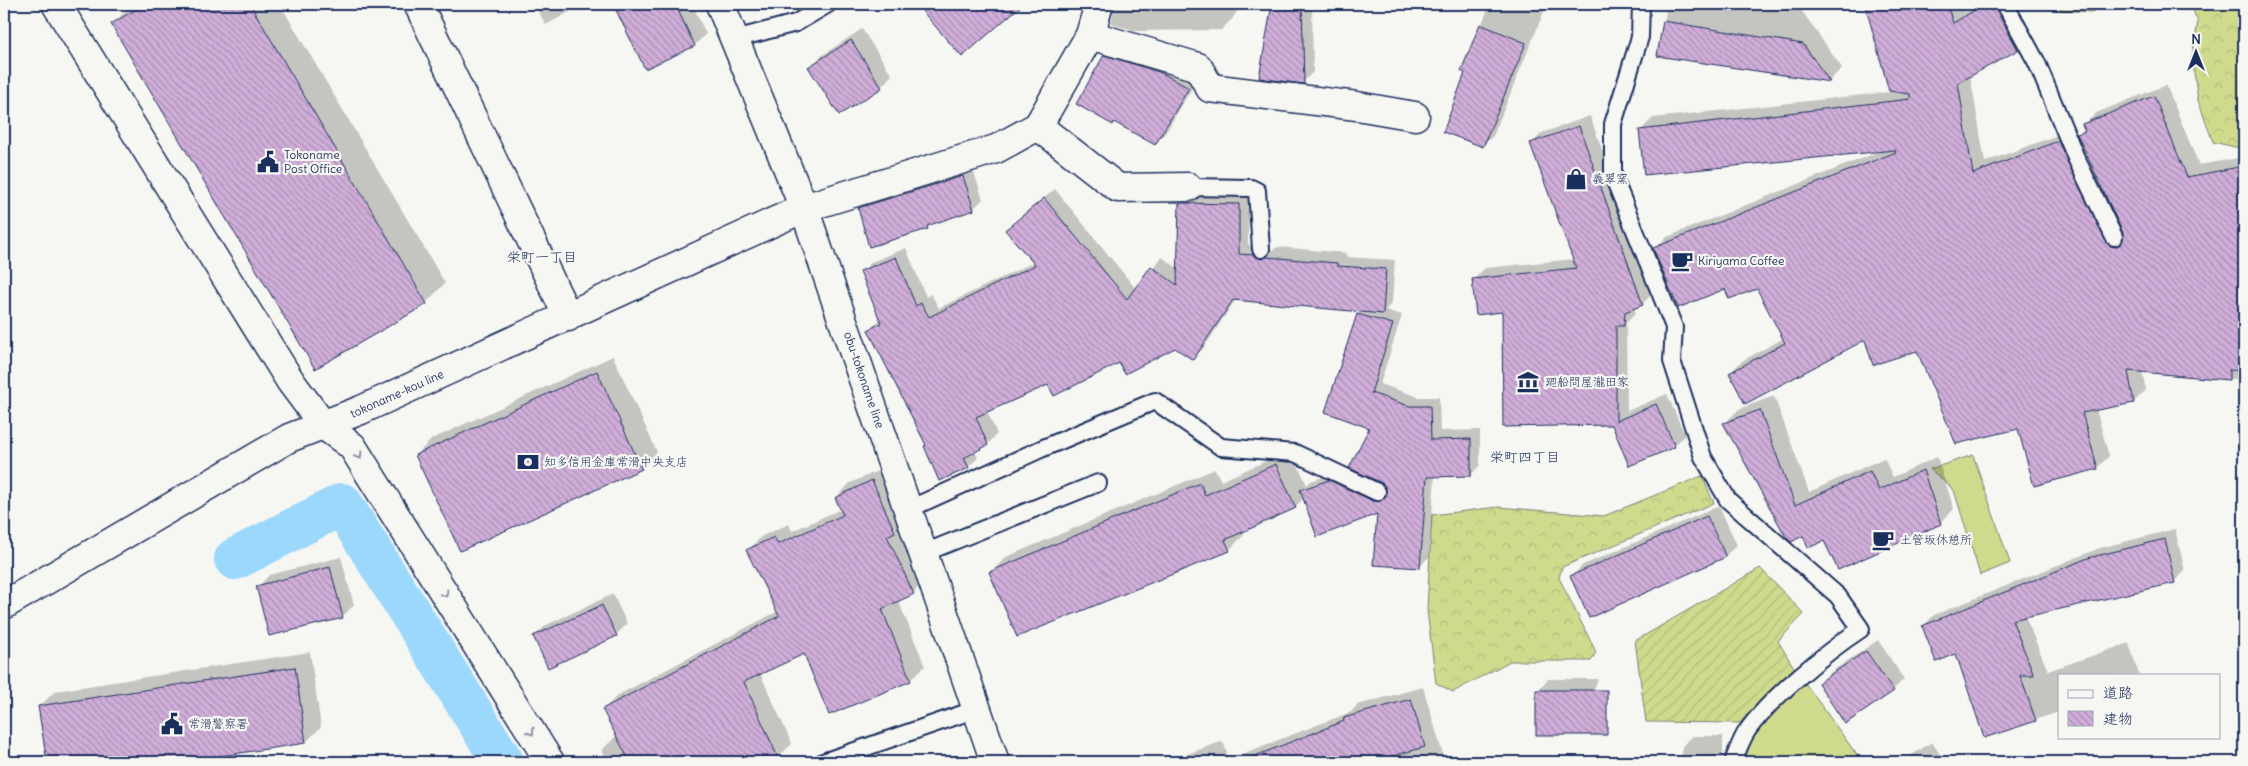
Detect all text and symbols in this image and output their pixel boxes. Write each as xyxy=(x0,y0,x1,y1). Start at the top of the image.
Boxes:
north arrow xyxy=(2170,28,2220,78)
text: N xyxy=(2191,30,2201,48)
place label: Tokoname Post Office xyxy=(284,147,342,176)
public building icon: Tokoname Post Office xyxy=(255,149,281,175)
shop icon: 義翠窯 xyxy=(1563,166,1589,192)
place label: 義翠窯 xyxy=(1592,171,1628,186)
district label: 栄町一丁目 xyxy=(507,248,577,266)
cafe icon: Kiriyama Coffee xyxy=(1669,248,1695,274)
place label: Kiriyama Coffee xyxy=(1698,253,1785,268)
street label: obu-tokoname line xyxy=(841,330,888,430)
street label: tokoname-kou line xyxy=(348,366,446,421)
museum icon: 廻船問屋瀧田家 xyxy=(1515,369,1541,395)
place label: 廻船問屋瀧田家 xyxy=(1545,374,1629,389)
district label: 栄町四丁目 xyxy=(1490,448,1560,466)
bank icon: 知多信用金庫常滑中央支店 xyxy=(515,449,541,475)
one-way arrow xyxy=(353,451,362,460)
place label: 知多信用金庫常滑中央支店 xyxy=(544,454,688,469)
cafe icon: 土管坂休憩所 xyxy=(1870,527,1896,553)
place label: 土管坂休憩所 xyxy=(1900,532,1972,547)
one-way arrow xyxy=(439,589,448,598)
legend xyxy=(2058,674,2220,738)
text: 道路 xyxy=(2103,683,2133,702)
text: 建物 xyxy=(2103,709,2133,728)
public building icon: 常滑警察署 xyxy=(159,711,185,737)
place label: 常滑警察署 xyxy=(188,716,248,731)
one-way arrow xyxy=(525,726,534,736)

